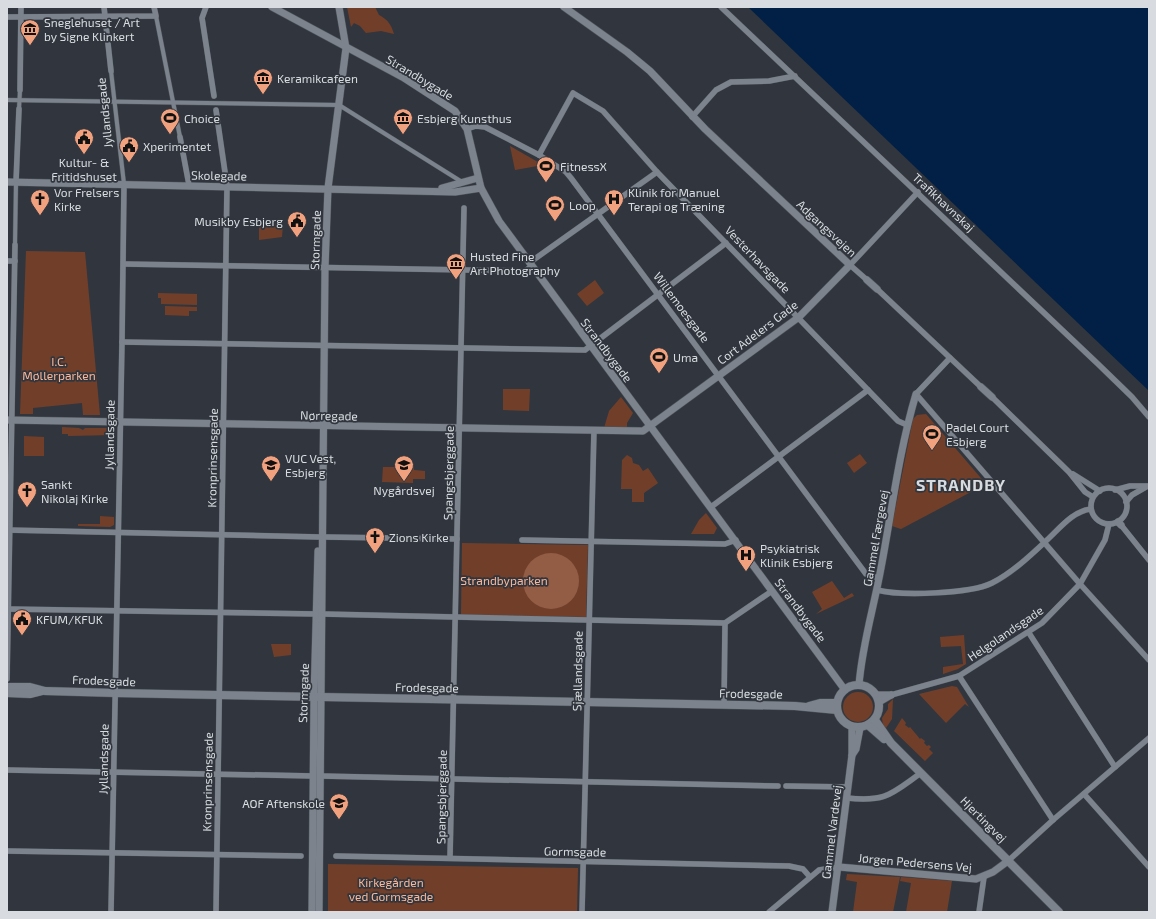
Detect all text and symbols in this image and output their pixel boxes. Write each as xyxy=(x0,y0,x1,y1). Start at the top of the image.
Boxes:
place label: Sneglehuset / Art by Signe Klinkert xyxy=(44,15,140,43)
museum icon: Sneglehuset / Art by Signe Klinkert xyxy=(19,18,41,46)
street label: Strandbygade xyxy=(384,51,456,103)
museum icon: Keramikcafeen xyxy=(252,67,274,95)
place label: Keramikcafeen xyxy=(277,71,358,85)
street label: Jyllandsgade xyxy=(93,77,115,149)
sports icon: Choice xyxy=(159,107,181,135)
museum icon: Esbjerg Kunsthus xyxy=(392,107,414,135)
place label: Choice xyxy=(184,111,220,125)
place label: Esbjerg Kunsthus xyxy=(417,111,512,126)
public building icon: Kultur- & Fritidshuset xyxy=(73,127,95,155)
public building icon: Xperimentet xyxy=(118,135,140,163)
place label: Xperimentet xyxy=(143,139,211,153)
place label: Kultur- & Fritidshuset xyxy=(51,155,117,183)
sports icon: FitnessX xyxy=(535,155,557,183)
place label: FitnessX xyxy=(560,159,608,173)
street label: Skolegade xyxy=(191,168,247,182)
street label: Trafikhavnskaj xyxy=(910,170,978,235)
place label: Vor Frelsers Kirke xyxy=(54,185,119,213)
place label: Klinik for Manuel Terapi og Træning xyxy=(628,185,725,213)
church icon: Vor Frelsers Kirke xyxy=(29,188,51,216)
hospital icon: Klinik for Manuel Terapi og Træning xyxy=(603,188,625,216)
sports icon: Loop xyxy=(544,194,566,222)
street label: Adgangsvejen xyxy=(794,197,860,260)
place label: Loop xyxy=(569,198,596,212)
public building icon: Musikby Esbjerg xyxy=(286,210,308,238)
street label: Stormgade xyxy=(307,210,323,270)
place label: Musikby Esbjerg xyxy=(194,214,283,229)
street label: Vesterhavsgade xyxy=(722,223,794,295)
place label: Husted Fine Art Photography xyxy=(470,249,561,277)
museum icon: Husted Fine Art Photography xyxy=(445,252,467,280)
street label: Willemoesgade xyxy=(651,269,713,345)
street label: Cort Adelers Gade xyxy=(714,297,800,367)
street label: Strandbygade xyxy=(579,315,635,385)
sports icon: Uma xyxy=(648,346,670,374)
place label: Uma xyxy=(673,350,698,364)
park label: I.C. Møllerparken xyxy=(22,354,96,382)
street label: Jyllandsgade xyxy=(101,400,117,470)
street label: Nørregade xyxy=(300,407,358,423)
street label: Kronprinsensgade xyxy=(204,408,220,508)
place label: Padel Court Esbjerg xyxy=(946,420,1009,449)
sports icon: Padel Court Esbjerg xyxy=(921,423,943,451)
street label: Spangsbjerggade xyxy=(440,426,457,520)
place label: VUC Vest, Esbjerg xyxy=(285,451,336,480)
school or university icon: VUC Vest, Esbjerg xyxy=(260,454,282,482)
school or university icon: Nygårdsvej xyxy=(393,454,415,482)
district label: STRANDBY xyxy=(916,475,1006,494)
place label: Sankt Nikolaj Kirke xyxy=(41,477,108,506)
church icon: Sankt Nikolaj Kirke xyxy=(16,480,38,508)
place label: Nygårdsvej xyxy=(373,483,435,498)
street label: Gammel Færgevej xyxy=(860,489,891,588)
church icon: Zions Kirke xyxy=(364,526,386,554)
place label: Zions Kirke xyxy=(389,530,449,544)
place label: Psykiatrisk Klinik Esbjerg xyxy=(760,541,833,570)
hospital icon: Psykiatrisk Klinik Esbjerg xyxy=(735,544,757,572)
park label: Strandbyparken xyxy=(460,573,548,587)
street label: Strandbygade xyxy=(773,575,829,645)
street label: Helgolandsgade xyxy=(965,603,1045,663)
public building icon: KFUM/KFUK xyxy=(11,608,33,636)
place label: KFUM/KFUK xyxy=(36,612,103,626)
street label: Sjællandsgade xyxy=(569,631,586,711)
street label: Stormgade xyxy=(295,663,311,723)
street label: Frodesgade xyxy=(72,672,136,688)
street label: Frodesgade xyxy=(395,679,459,695)
street label: Frodesgade xyxy=(719,685,783,701)
street label: Jyllandsgade xyxy=(95,724,111,794)
street label: Kronprinsensgade xyxy=(199,732,215,832)
street label: Spangsbjerggade xyxy=(433,750,450,844)
street label: Gammel Vardevej xyxy=(818,784,845,880)
school or university icon: AOF Aftenskole xyxy=(328,792,350,820)
street label: Hjertingvej xyxy=(957,793,1010,846)
place label: AOF Aftenskole xyxy=(242,796,325,810)
street label: Gormsgade xyxy=(544,843,606,859)
street label: Jørgen Pedersens Vej xyxy=(857,850,973,875)
park label: Kirkegården ved Gormsgade xyxy=(349,875,433,903)

